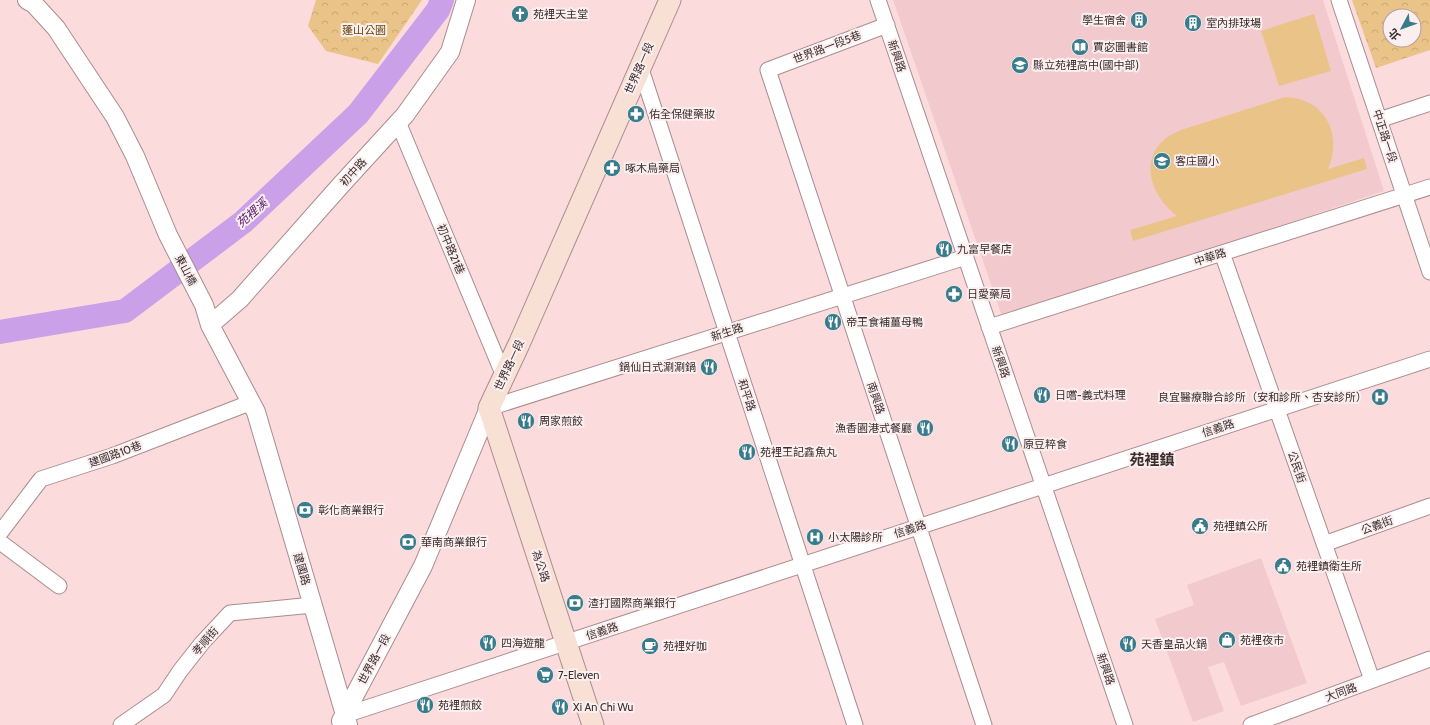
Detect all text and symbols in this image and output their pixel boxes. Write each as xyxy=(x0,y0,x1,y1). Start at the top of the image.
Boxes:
church icon: 苑裡天主堂 xyxy=(510,4,530,24)
place label: 苑裡天主堂 xyxy=(533,7,588,21)
north arrow xyxy=(1382,8,1422,48)
building icon: 學生宿舍 xyxy=(1129,10,1149,30)
place label: 學生宿舍 xyxy=(1082,13,1126,27)
building icon: 室內排球場 xyxy=(1183,13,1203,33)
place label: 室內排球場 xyxy=(1206,16,1261,30)
park label: 蓬山公園 xyxy=(342,23,386,37)
text: 北 xyxy=(1386,26,1403,43)
street label: 世界路一段5巷 xyxy=(791,28,863,66)
library icon: 賈宓圖書館 xyxy=(1070,37,1090,57)
street label: 新興路 xyxy=(885,38,909,74)
street label: 世界路一段 xyxy=(621,40,657,96)
place label: 賈宓圖書館 xyxy=(1093,40,1148,54)
school or university icon: 縣立苑裡高中(國中部) xyxy=(1010,55,1030,75)
place label: 縣立苑裡高中(國中部) xyxy=(1033,58,1139,72)
pharmacy icon: 佑全保健藥妝 xyxy=(626,104,646,124)
place label: 佑全保健藥妝 xyxy=(649,107,715,121)
street label: 中正路一段 xyxy=(1370,108,1400,164)
school or university icon: 客庄國小 xyxy=(1152,151,1172,171)
place label: 客庄國小 xyxy=(1175,154,1219,168)
street label: 初中路 xyxy=(337,155,369,189)
pharmacy icon: 啄木鳥藥局 xyxy=(602,158,622,178)
place label: 啄木鳥藥局 xyxy=(625,161,680,175)
water label: 苑裡溪 xyxy=(233,194,272,230)
street label: 初中路21巷 xyxy=(434,222,468,276)
restaurant icon: 九富早餐店 xyxy=(934,239,954,259)
place label: 九富早餐店 xyxy=(957,242,1012,256)
street label: 中華路 xyxy=(1192,245,1228,269)
street label: 東山橋 xyxy=(172,252,200,288)
pharmacy icon: 日愛藥局 xyxy=(944,284,964,304)
place label: 日愛藥局 xyxy=(967,287,1011,301)
restaurant icon: 帝王食補薑母鴨 xyxy=(823,312,843,332)
place label: 帝王食補薑母鴨 xyxy=(846,315,923,329)
street label: 新生路 xyxy=(709,320,745,344)
street label: 世界路一段 xyxy=(491,337,527,393)
street label: 新興路 xyxy=(989,344,1013,380)
restaurant icon: 鍋仙日式涮涮鍋 xyxy=(699,357,719,377)
place label: 鍋仙日式涮涮鍋 xyxy=(619,360,696,374)
street label: 和平路 xyxy=(735,377,759,413)
street label: 南興路 xyxy=(864,380,888,416)
restaurant icon: 日嚐-義式料理 xyxy=(1032,385,1052,405)
hospital icon: 良宜醫療聯合診所（安和診所、杏安診所） xyxy=(1370,387,1390,407)
place label: 日嚐-義式料理 xyxy=(1055,388,1126,402)
place label: 良宜醫療聯合診所（安和診所、杏安診所） xyxy=(1158,390,1367,404)
restaurant icon: 周家煎餃 xyxy=(516,411,536,431)
place label: 周家煎餃 xyxy=(539,414,583,428)
street label: 信義路 xyxy=(1200,416,1236,440)
restaurant icon: 漁香園港式餐廳 xyxy=(915,418,935,438)
place label: 漁香園港式餐廳 xyxy=(835,421,912,435)
restaurant icon: 原豆粹食 xyxy=(1000,434,1020,454)
place label: 原豆粹食 xyxy=(1023,437,1067,451)
street label: 建國路10巷 xyxy=(87,438,143,470)
restaurant icon: 苑裡王記鑫魚丸 xyxy=(737,442,757,462)
place label: 苑裡王記鑫魚丸 xyxy=(760,445,837,459)
street label: 公民街 xyxy=(1285,449,1309,485)
district label: 苑裡鎮 xyxy=(1129,451,1175,469)
bank icon: 彰化商業銀行 xyxy=(295,500,315,520)
place label: 彰化商業銀行 xyxy=(318,503,384,517)
street label: 公義街 xyxy=(1359,513,1395,537)
public building icon: 苑裡鎮公所 xyxy=(1190,516,1210,536)
street label: 信義路 xyxy=(892,517,928,541)
place label: 苑裡鎮公所 xyxy=(1213,519,1268,533)
hospital icon: 小太陽診所 xyxy=(805,527,825,547)
place label: 小太陽診所 xyxy=(828,530,883,544)
bank icon: 華南商業銀行 xyxy=(398,532,418,552)
place label: 華南商業銀行 xyxy=(421,535,487,549)
street label: 為公路 xyxy=(529,548,553,584)
street label: 建國路 xyxy=(291,551,313,587)
public building icon: 苑裡鎮衛生所 xyxy=(1273,556,1293,576)
place label: 苑裡鎮衛生所 xyxy=(1296,559,1362,573)
bank icon: 渣打國際商業銀行 xyxy=(565,593,585,613)
place label: 渣打國際商業銀行 xyxy=(588,596,676,610)
street label: 信義路 xyxy=(584,619,620,643)
street label: 孝順街 xyxy=(189,624,221,658)
shop icon: 苑裡夜市 xyxy=(1217,630,1237,650)
street label: 世界路一段 xyxy=(355,631,393,687)
restaurant icon: 四海遊龍 xyxy=(478,633,498,653)
place label: 苑裡夜市 xyxy=(1240,633,1284,647)
restaurant icon: 天香皇品火鍋 xyxy=(1118,634,1138,654)
place label: 四海遊龍 xyxy=(501,636,545,650)
cafe icon: 苑裡好咖 xyxy=(640,636,660,656)
place label: 天香皇品火鍋 xyxy=(1141,637,1207,651)
place label: 苑裡好咖 xyxy=(663,639,707,653)
street label: 新興路 xyxy=(1094,651,1118,687)
supermarket icon: 7-Eleven xyxy=(535,665,555,685)
place label: 7-Eleven xyxy=(558,668,599,682)
street label: 大同路 xyxy=(1323,680,1359,704)
restaurant icon: 苑裡煎餃 xyxy=(415,695,435,715)
restaurant icon: Xi An Chi Wu xyxy=(550,697,570,717)
place label: 苑裡煎餃 xyxy=(438,698,482,712)
place label: Xi An Chi Wu xyxy=(573,700,634,714)

